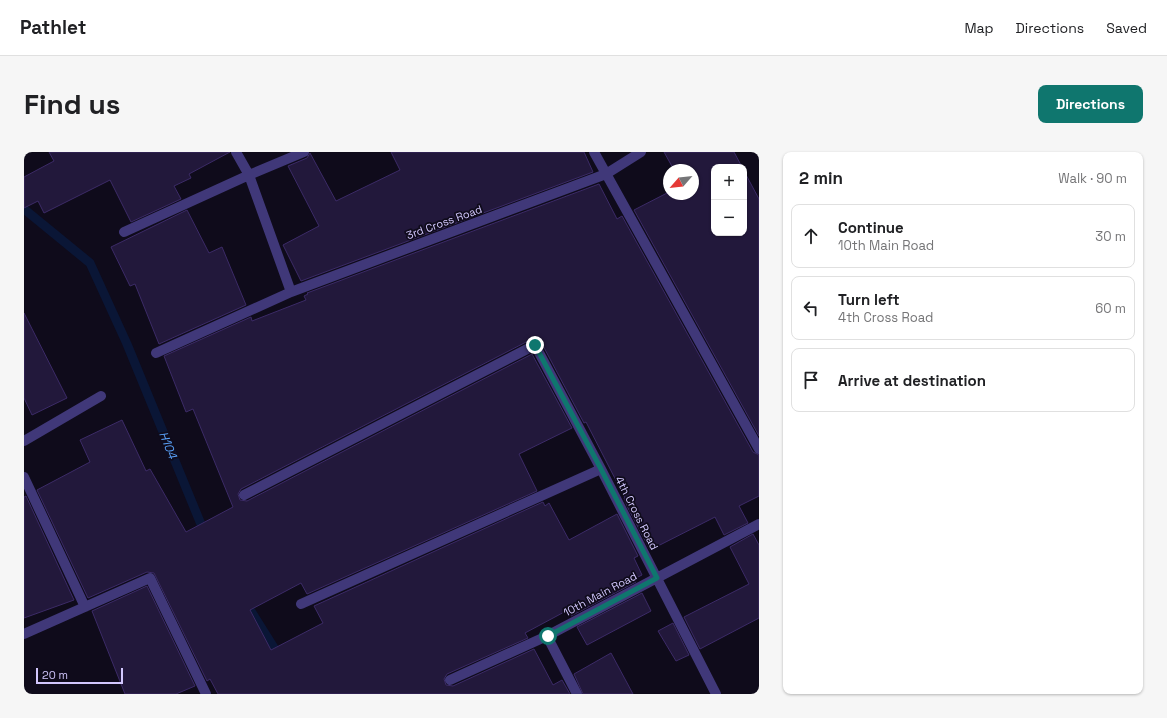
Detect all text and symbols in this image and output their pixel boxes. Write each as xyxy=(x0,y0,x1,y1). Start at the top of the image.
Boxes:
text: Pathlet xyxy=(20,15,86,40)
text: Map xyxy=(964,19,994,37)
text: Directions xyxy=(1016,19,1084,37)
text: Saved xyxy=(1106,19,1147,37)
button: Directions xyxy=(1038,85,1143,123)
text: Find us xyxy=(24,86,121,122)
north arrow xyxy=(663,164,699,200)
map controls xyxy=(711,164,747,236)
button: + xyxy=(711,164,747,200)
text: 2 min xyxy=(799,167,843,189)
text: Walk · 90 m xyxy=(1058,170,1127,187)
button: − xyxy=(711,200,747,236)
street label: 3rd Cross Road xyxy=(404,202,484,242)
text: Continue xyxy=(838,218,904,237)
icon: ahead xyxy=(800,225,822,247)
text: 30 m xyxy=(1095,228,1126,245)
text: 10th Main Road xyxy=(838,237,934,254)
text: Turn left xyxy=(838,290,900,309)
icon: left xyxy=(800,297,822,319)
text: 60 m xyxy=(1095,300,1126,317)
text: 4th Cross Road xyxy=(838,309,933,326)
route end xyxy=(526,336,544,354)
icon: arrive xyxy=(800,369,822,391)
text: Arrive at destination xyxy=(838,371,986,390)
water label: H104 xyxy=(155,429,181,461)
street label: 4th Cross Road xyxy=(612,474,662,552)
street label: 10th Main Road xyxy=(561,569,639,619)
route start xyxy=(539,627,557,645)
scale bar xyxy=(36,666,123,685)
text: 20 m xyxy=(42,668,68,682)

